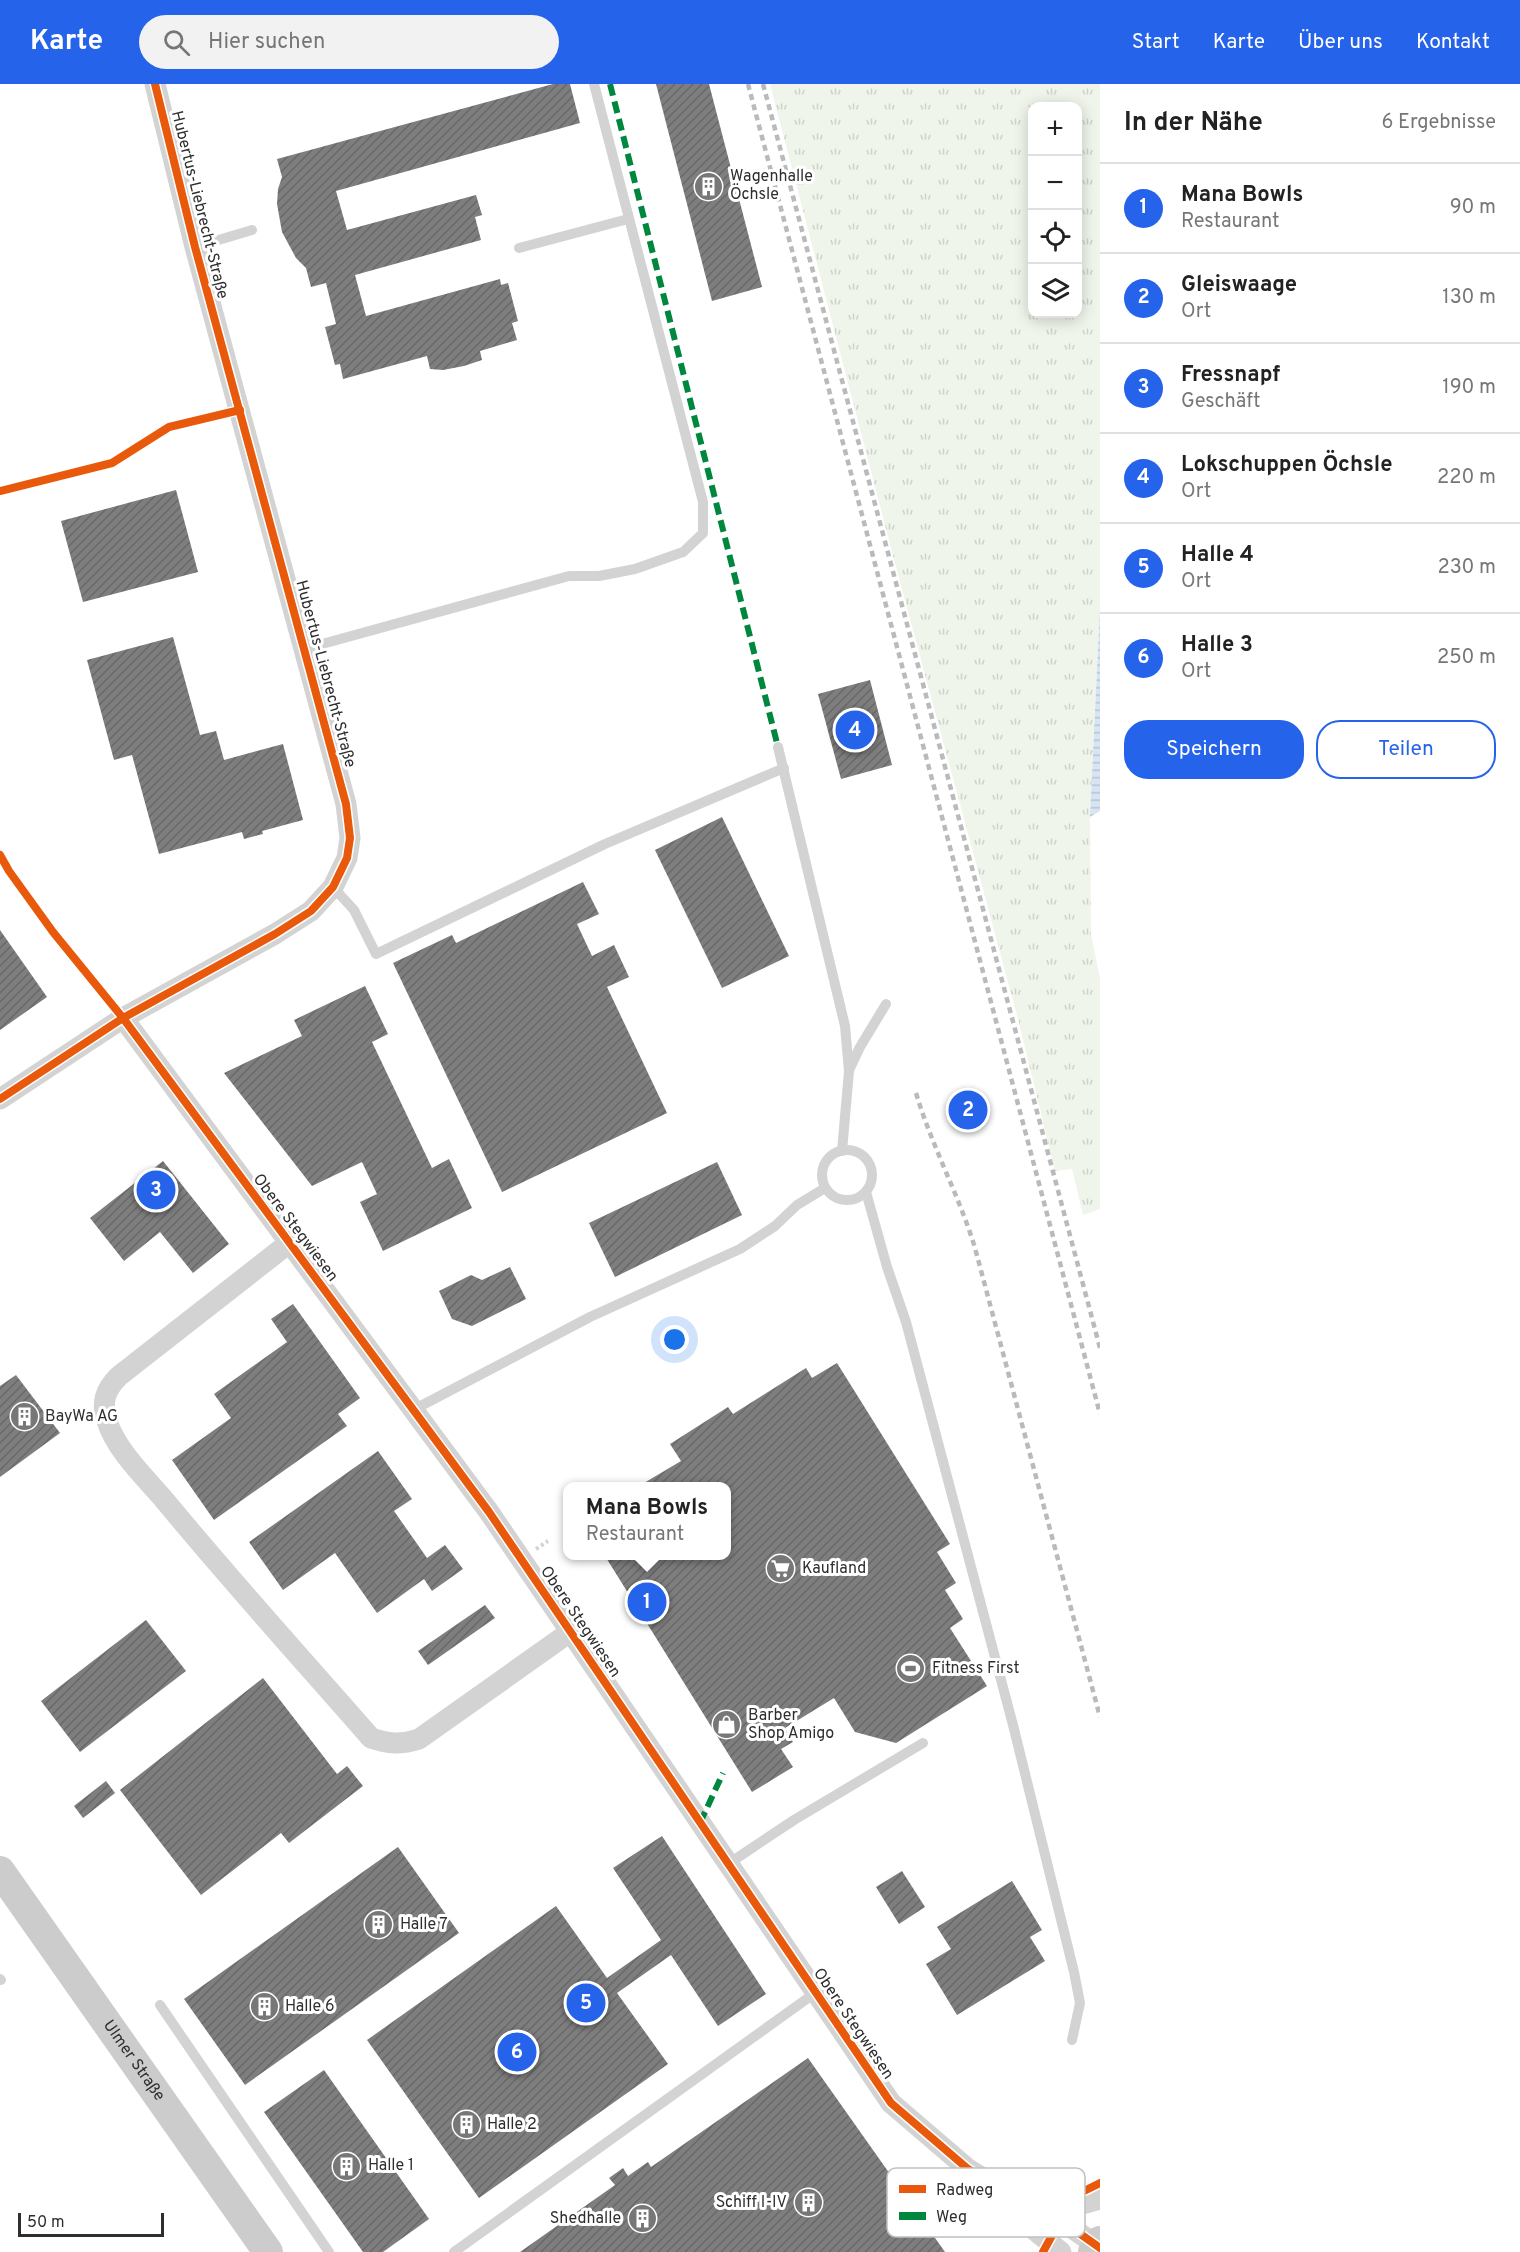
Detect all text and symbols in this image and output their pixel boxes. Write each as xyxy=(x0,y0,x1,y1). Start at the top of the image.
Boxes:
search box xyxy=(139,15,559,69)
text: Karte xyxy=(30,24,103,60)
icon: search xyxy=(160,26,193,59)
text: Hier suchen xyxy=(208,29,325,56)
text: Start xyxy=(1132,29,1180,56)
text: Karte xyxy=(1213,29,1265,56)
text: Über uns xyxy=(1298,29,1383,56)
text: Kontakt xyxy=(1416,29,1490,56)
map controls xyxy=(1028,102,1082,318)
button: + xyxy=(1028,102,1082,156)
text: In der Nähe xyxy=(1124,107,1263,140)
street label: Hubertus-Liebrecht-Straße xyxy=(166,109,232,301)
text: 6 Ergebnisse xyxy=(1381,110,1496,136)
button: − xyxy=(1028,156,1082,210)
place label: Wagenhalle Öchsle xyxy=(730,167,813,205)
building icon: Wagenhalle Öchsle xyxy=(693,170,725,202)
text: Mana Bowls xyxy=(1181,182,1303,209)
text: 1 xyxy=(1140,195,1148,221)
text: 90 m xyxy=(1450,195,1496,221)
text: Restaurant xyxy=(1181,209,1280,235)
button: locate xyxy=(1028,210,1082,264)
button: layers xyxy=(1028,264,1082,318)
text: Gleiswaage xyxy=(1181,272,1297,299)
text: 2 xyxy=(1137,285,1150,311)
text: 130 m xyxy=(1442,285,1496,311)
text: Ort xyxy=(1181,299,1211,325)
text: Fressnapf xyxy=(1181,362,1280,389)
text: 3 xyxy=(1138,375,1150,401)
text: 190 m xyxy=(1442,375,1496,401)
text: Geschäft xyxy=(1181,389,1261,415)
text: Lokschuppen Öchsle xyxy=(1181,452,1393,479)
text: 4 xyxy=(1137,465,1150,491)
text: 220 m xyxy=(1437,465,1496,491)
text: Ort xyxy=(1181,479,1211,505)
text: Halle 4 xyxy=(1181,542,1254,569)
text: 5 xyxy=(1137,555,1150,581)
text: 230 m xyxy=(1437,555,1496,581)
text: Ort xyxy=(1181,569,1211,595)
street label: Hubertus-Liebrecht-Straße xyxy=(290,578,360,770)
text: Halle 3 xyxy=(1181,632,1253,659)
text: 6 xyxy=(1137,645,1150,671)
text: 250 m xyxy=(1437,645,1496,671)
text: Ort xyxy=(1181,659,1211,685)
pin: 4 xyxy=(836,708,874,752)
button: Speichern xyxy=(1124,720,1304,779)
button: Teilen xyxy=(1316,720,1496,779)
pin: 2 xyxy=(948,1088,988,1132)
pin: 3 xyxy=(136,1168,176,1212)
street label: Obere Stegwiesen xyxy=(248,1170,342,1286)
your location xyxy=(660,1325,689,1354)
building icon: BayWa AG xyxy=(8,1401,40,1433)
place label: BayWa AG xyxy=(45,1407,118,1427)
popup xyxy=(563,1482,731,1560)
text: Mana Bowls xyxy=(586,1495,708,1522)
text: Restaurant xyxy=(586,1522,684,1548)
supermarket icon: Kaufland xyxy=(765,1553,797,1585)
place label: Kaufland xyxy=(802,1559,866,1579)
street label: Obere Stegwiesen xyxy=(535,1562,625,1682)
pin: 1 xyxy=(628,1580,666,1624)
sports icon: Fitness First xyxy=(895,1653,927,1685)
place label: Fitness First xyxy=(932,1659,1019,1679)
place label: Barber Shop Amigo xyxy=(748,1706,834,1744)
shop icon: Barber Shop Amigo xyxy=(711,1709,743,1741)
building icon: Halle 7 xyxy=(363,1909,395,1941)
place label: Halle 7 xyxy=(400,1915,448,1935)
street label: Obere Stegwiesen xyxy=(808,1964,898,2084)
pin: 5 xyxy=(566,1980,606,2026)
building icon: Halle 6 xyxy=(248,1991,280,2023)
place label: Halle 6 xyxy=(285,1997,334,2017)
street label: Ulmer Straße xyxy=(98,2016,169,2105)
pin: 6 xyxy=(498,2030,536,2074)
building icon: Halle 2 xyxy=(450,2109,482,2141)
place label: Halle 2 xyxy=(487,2115,537,2135)
building icon: Halle 1 xyxy=(331,2150,363,2182)
place label: Halle 1 xyxy=(368,2156,414,2176)
legend xyxy=(887,2168,1085,2237)
text: Radweg xyxy=(936,2181,993,2201)
building icon: Schiff I-IV xyxy=(792,2187,824,2219)
place label: Schiff I-IV xyxy=(716,2193,787,2213)
building icon: Shedhalle xyxy=(626,2203,658,2235)
text: Weg xyxy=(936,2208,967,2228)
place label: Shedhalle xyxy=(550,2209,621,2229)
scale bar xyxy=(18,2210,164,2238)
text: 50 m xyxy=(27,2213,65,2233)

